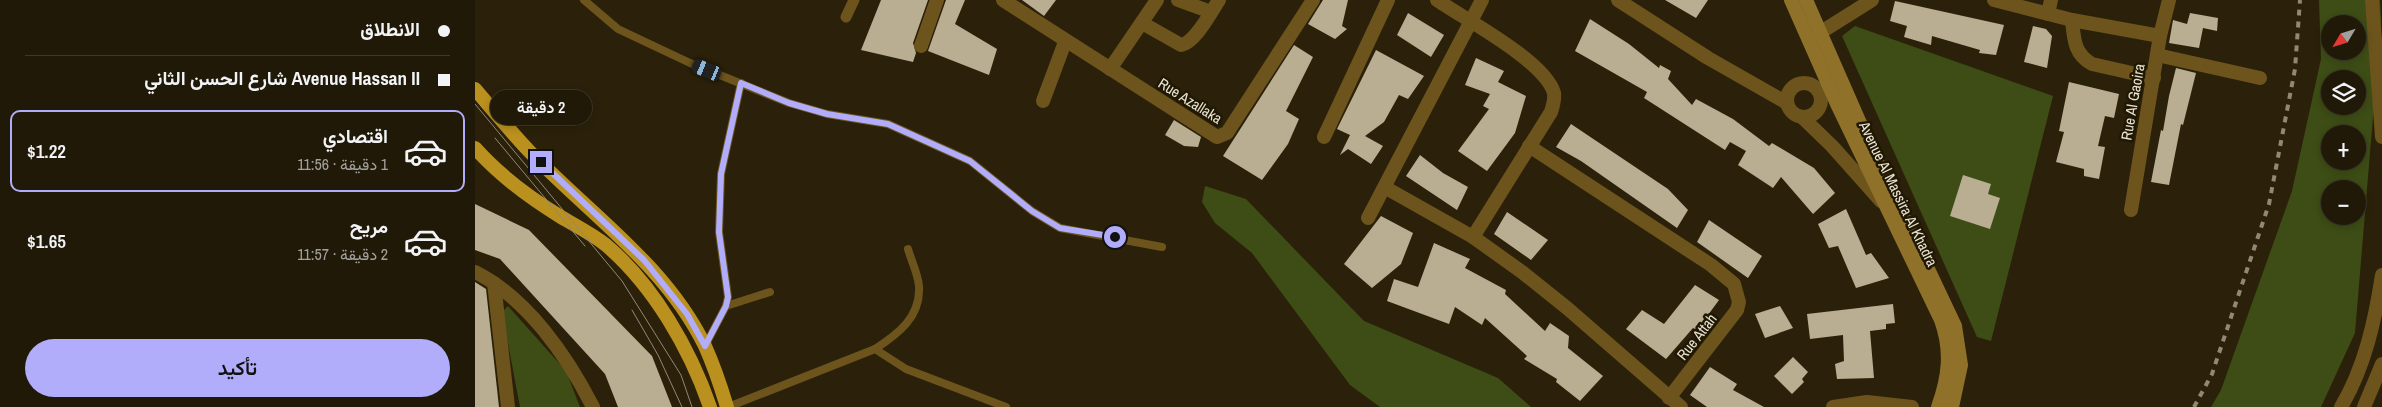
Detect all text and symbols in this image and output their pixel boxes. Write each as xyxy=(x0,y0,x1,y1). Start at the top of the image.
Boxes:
north arrow xyxy=(2321,15,2366,60)
map controls xyxy=(2321,15,2366,225)
text: الانطلاق xyxy=(360,16,420,42)
car xyxy=(690,57,723,83)
street label: Rue Al Gaoira xyxy=(2115,62,2150,142)
text: Avenue Hassan II شارع الحسن الثاني xyxy=(144,65,420,91)
button: layers xyxy=(2321,70,2366,115)
street label: Rue Azallaka xyxy=(1154,73,1226,129)
callout: 2 دقيقة xyxy=(490,90,592,124)
text: 2 دقيقة xyxy=(517,96,565,118)
street label: Avenue Al Massira Al Khadra xyxy=(1854,117,1943,270)
text: اقتصادي xyxy=(323,123,388,149)
button: + xyxy=(2321,125,2366,170)
icon: car xyxy=(403,129,448,174)
text: $1.22 xyxy=(27,138,66,164)
route end xyxy=(530,151,552,173)
text: 1 دقيقة · 11:56 xyxy=(297,153,388,175)
button: − xyxy=(2321,180,2366,225)
text: مريح xyxy=(350,213,388,239)
icon: car xyxy=(403,219,448,264)
route start xyxy=(1104,226,1126,248)
text: $1.65 xyxy=(27,228,66,254)
text: 2 دقيقة · 11:57 xyxy=(297,243,388,265)
street label: Rue Attah xyxy=(1672,309,1722,364)
button: تأكيد xyxy=(25,339,450,397)

